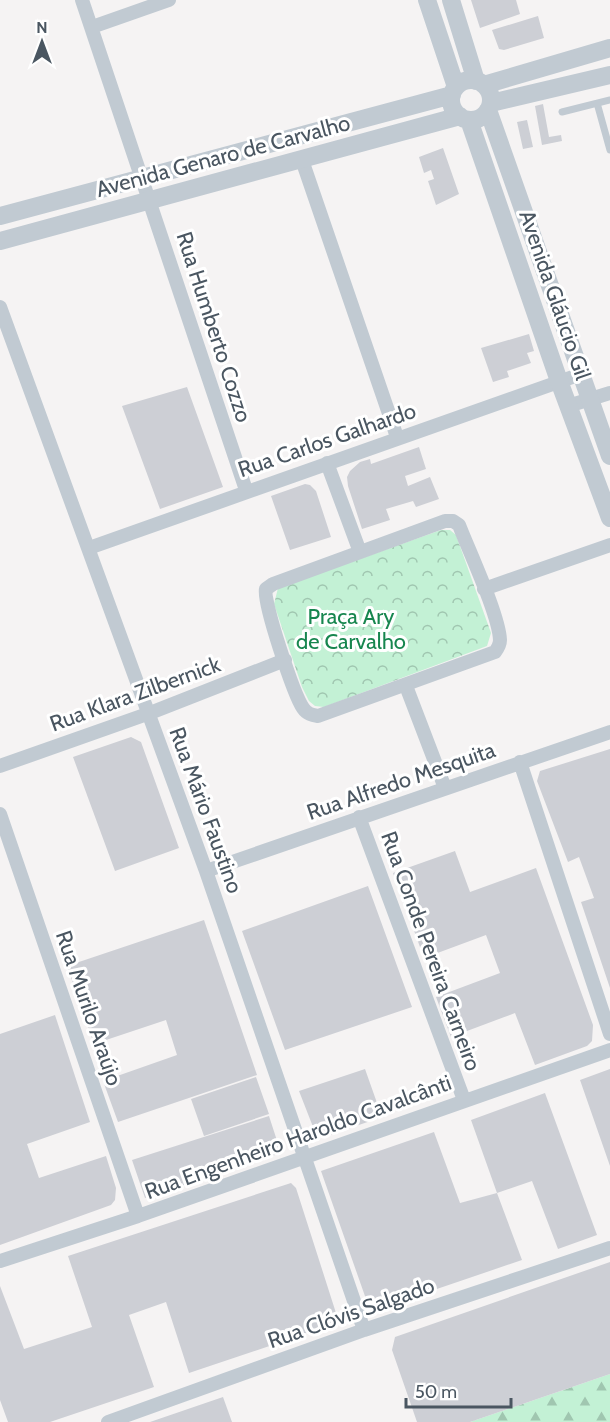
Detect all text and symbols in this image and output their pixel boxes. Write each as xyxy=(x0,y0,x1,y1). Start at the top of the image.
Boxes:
north arrow xyxy=(12,12,72,72)
text: N xyxy=(36,18,48,37)
street label: Avenida Genaro de Carvalho xyxy=(93,109,353,203)
street label: Avenida Gláucio Gil xyxy=(513,207,597,384)
street label: Rua Humberto Cozzo xyxy=(170,228,258,426)
street label: Rua Carlos Galhardo xyxy=(235,397,419,483)
park label: Praça Ary de Carvalho xyxy=(296,603,406,655)
street label: Rua Klara Zilbernick xyxy=(46,651,224,737)
street label: Rua Mário Faustino xyxy=(163,723,249,897)
street label: Rua Alfredo Mesquita xyxy=(303,736,499,826)
street label: Rua Conde Pereira Carneiro xyxy=(375,828,487,1074)
street label: Rua Murilo Araújo xyxy=(50,927,128,1089)
street label: Rua Engenheiro Haroldo Cavalcânti xyxy=(141,1069,455,1205)
street label: Rua Clóvis Salgado xyxy=(264,1272,438,1354)
scale bar xyxy=(406,1371,511,1409)
text: 50 m xyxy=(415,1381,457,1403)

